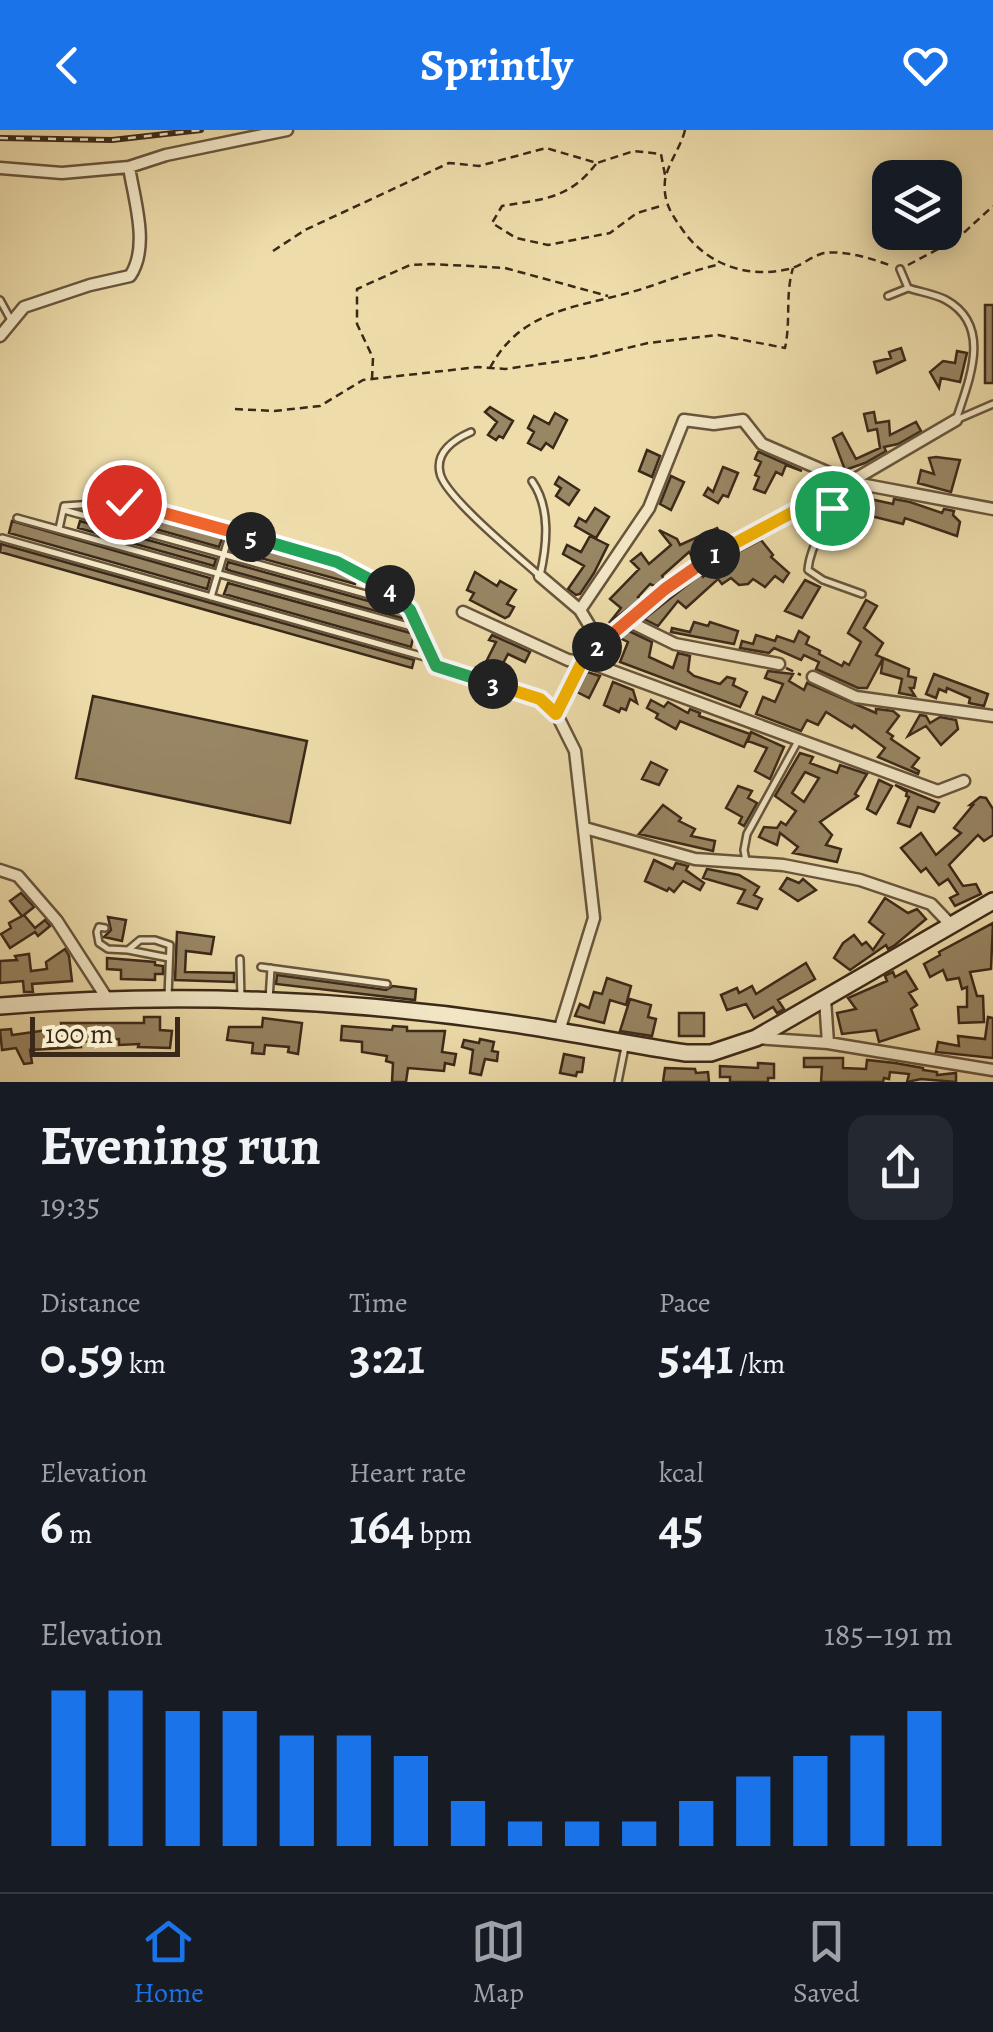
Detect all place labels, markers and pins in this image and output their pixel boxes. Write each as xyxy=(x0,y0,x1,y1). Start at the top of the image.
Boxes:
pin xyxy=(82,460,167,545)
pin xyxy=(790,466,875,551)
pin: 5 xyxy=(226,512,276,562)
pin: 1 xyxy=(690,529,740,579)
pin: 4 xyxy=(365,565,415,615)
pin: 2 xyxy=(572,622,622,672)
pin: 3 xyxy=(468,659,518,709)

